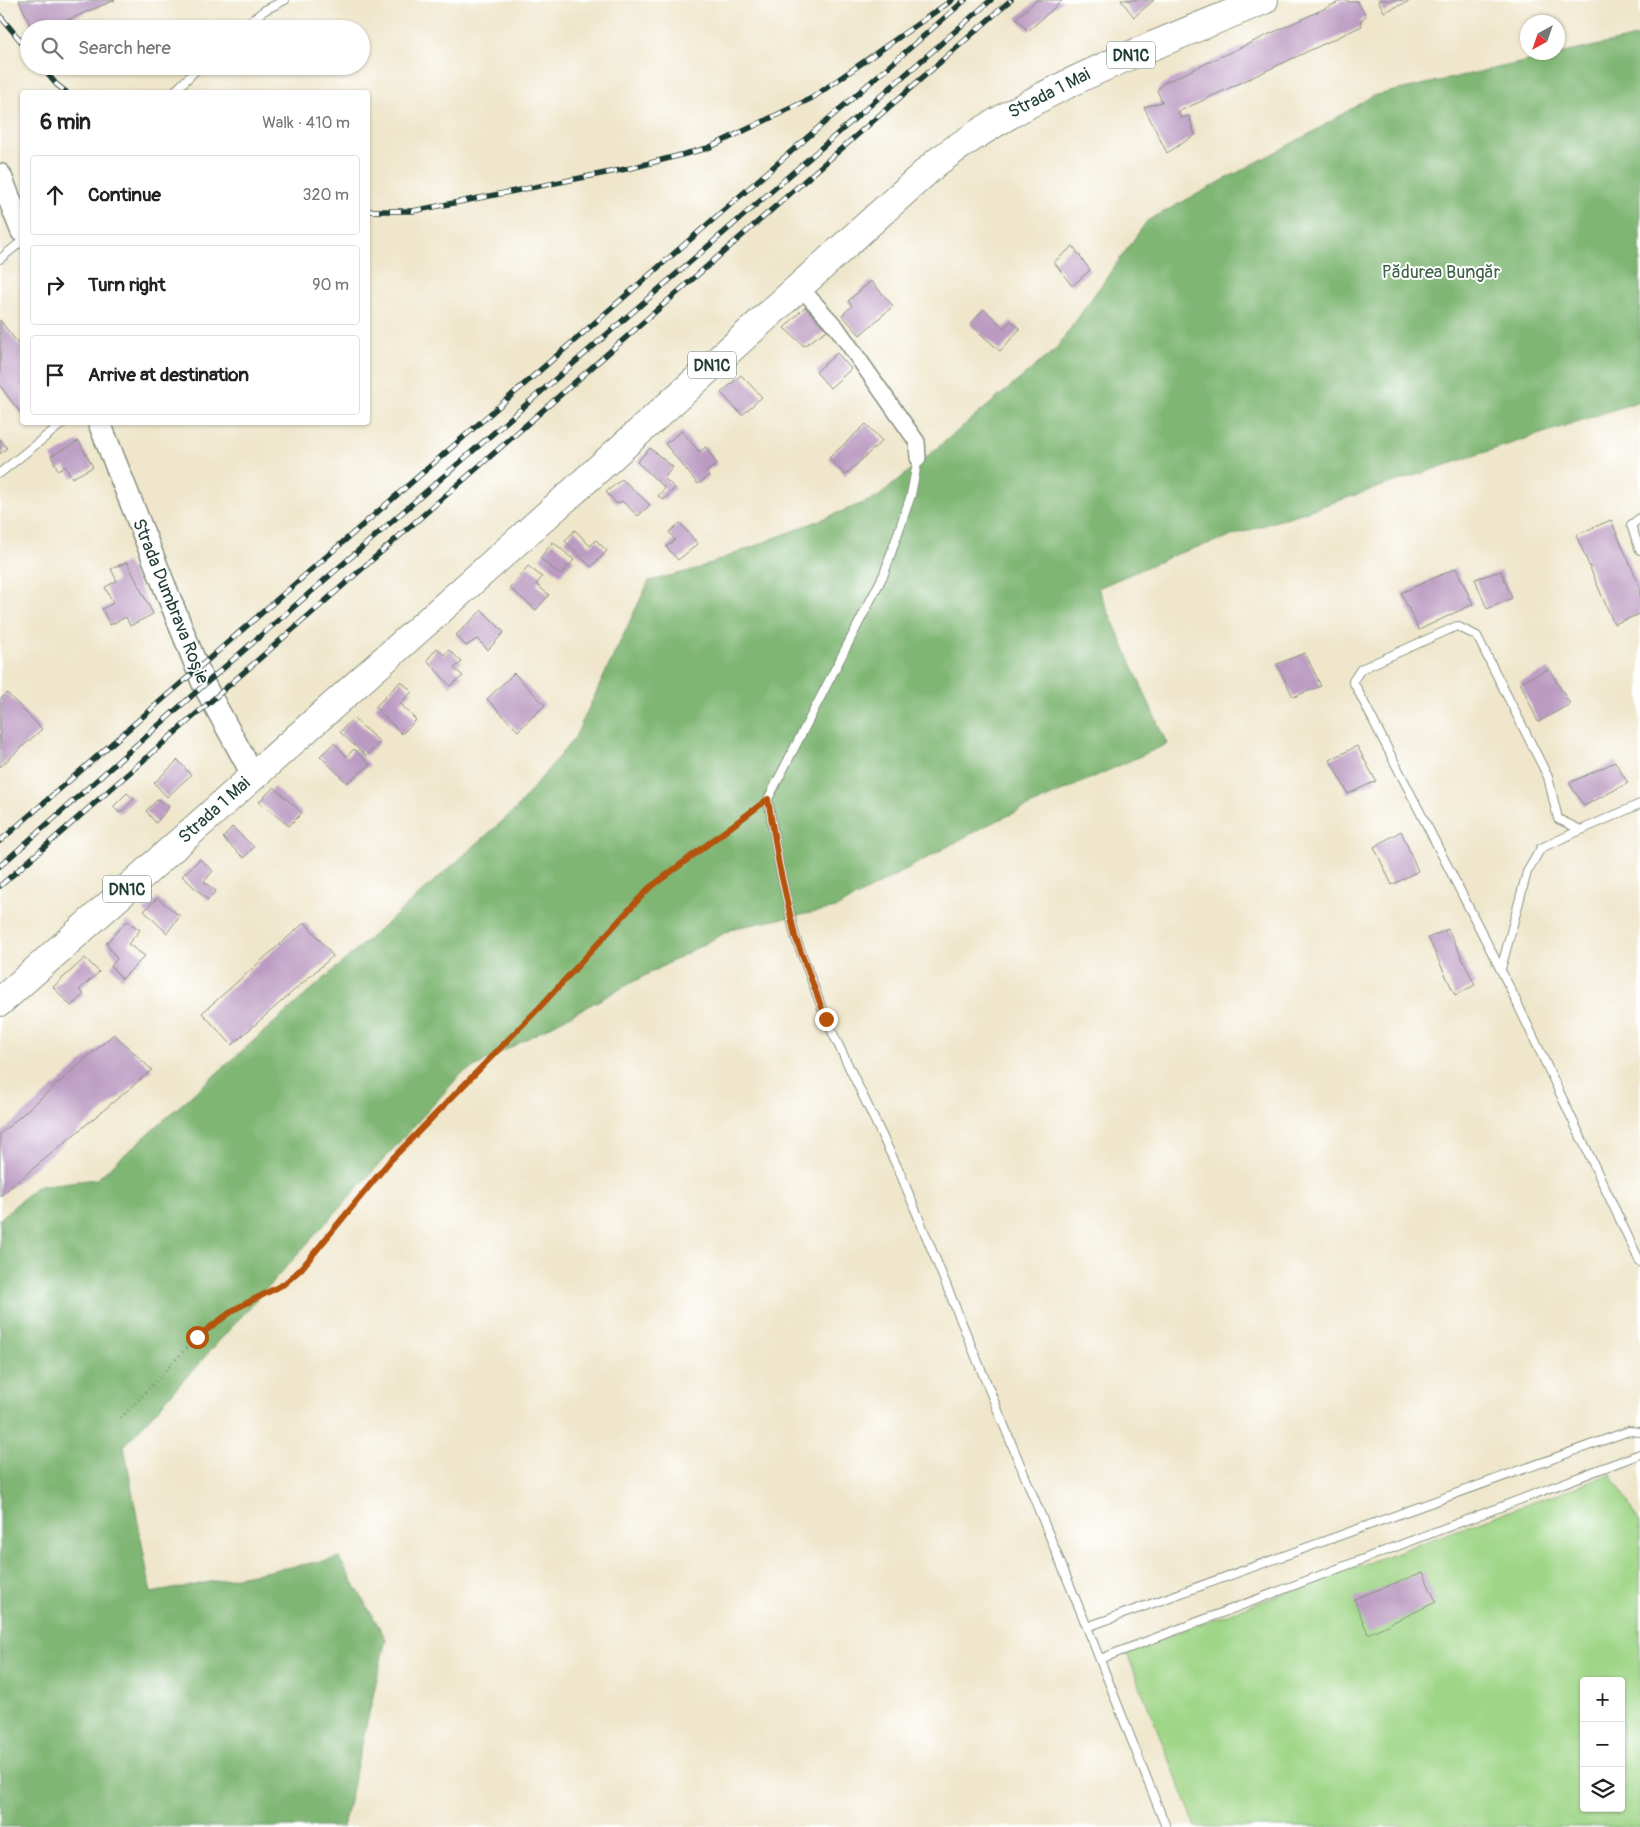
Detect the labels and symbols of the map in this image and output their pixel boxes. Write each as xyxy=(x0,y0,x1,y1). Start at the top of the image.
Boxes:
north arrow xyxy=(1520,15,1565,60)
road number: DN1C xyxy=(1107,42,1155,68)
street label: Strada 1 Mai xyxy=(1004,63,1094,124)
park label: Pădurea Bungăr xyxy=(1382,261,1501,284)
road number: DN1C xyxy=(688,352,736,378)
street label: Strada Dumbrava Roșie xyxy=(127,515,214,687)
street label: Strada 1 Mai xyxy=(174,772,255,849)
road number: DN1C xyxy=(103,876,151,902)
route end xyxy=(815,1008,838,1031)
route start xyxy=(186,1326,209,1349)

